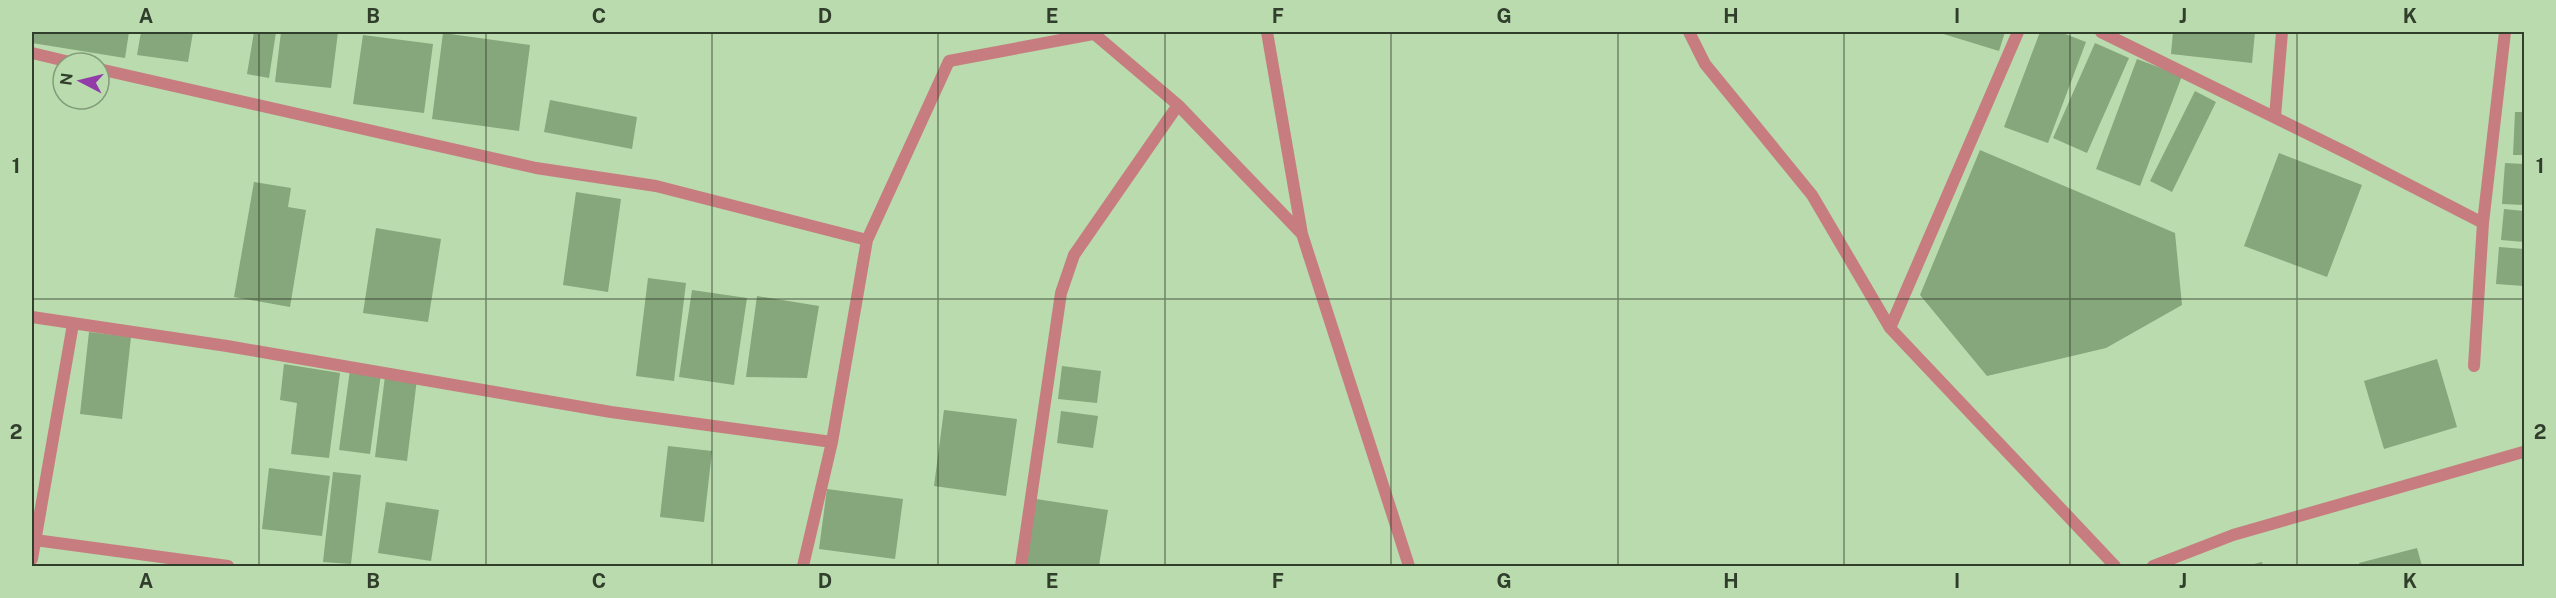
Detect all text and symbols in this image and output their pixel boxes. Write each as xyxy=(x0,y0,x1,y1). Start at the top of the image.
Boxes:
text: A xyxy=(139,4,153,28)
text: B xyxy=(366,4,380,28)
text: C xyxy=(592,4,606,28)
text: D xyxy=(818,4,832,28)
text: E xyxy=(1046,4,1058,28)
text: F xyxy=(1272,4,1284,28)
text: G xyxy=(1496,4,1512,28)
text: H xyxy=(1723,4,1739,28)
text: I xyxy=(1954,4,1960,28)
text: J xyxy=(2179,4,2187,28)
text: K xyxy=(2403,4,2417,28)
north arrow xyxy=(51,51,111,111)
text: N xyxy=(56,72,77,87)
text: 1 xyxy=(12,154,20,178)
text: 1 xyxy=(2536,154,2544,178)
text: 2 xyxy=(10,420,22,444)
text: 2 xyxy=(2534,420,2546,444)
text: A xyxy=(139,569,153,593)
text: B xyxy=(366,569,380,593)
text: C xyxy=(592,569,606,593)
text: D xyxy=(818,569,832,593)
text: E xyxy=(1046,569,1058,593)
text: F xyxy=(1272,569,1284,593)
text: G xyxy=(1496,569,1512,593)
text: H xyxy=(1723,569,1739,593)
text: I xyxy=(1954,569,1960,593)
text: J xyxy=(2179,569,2187,593)
text: K xyxy=(2403,569,2417,593)

